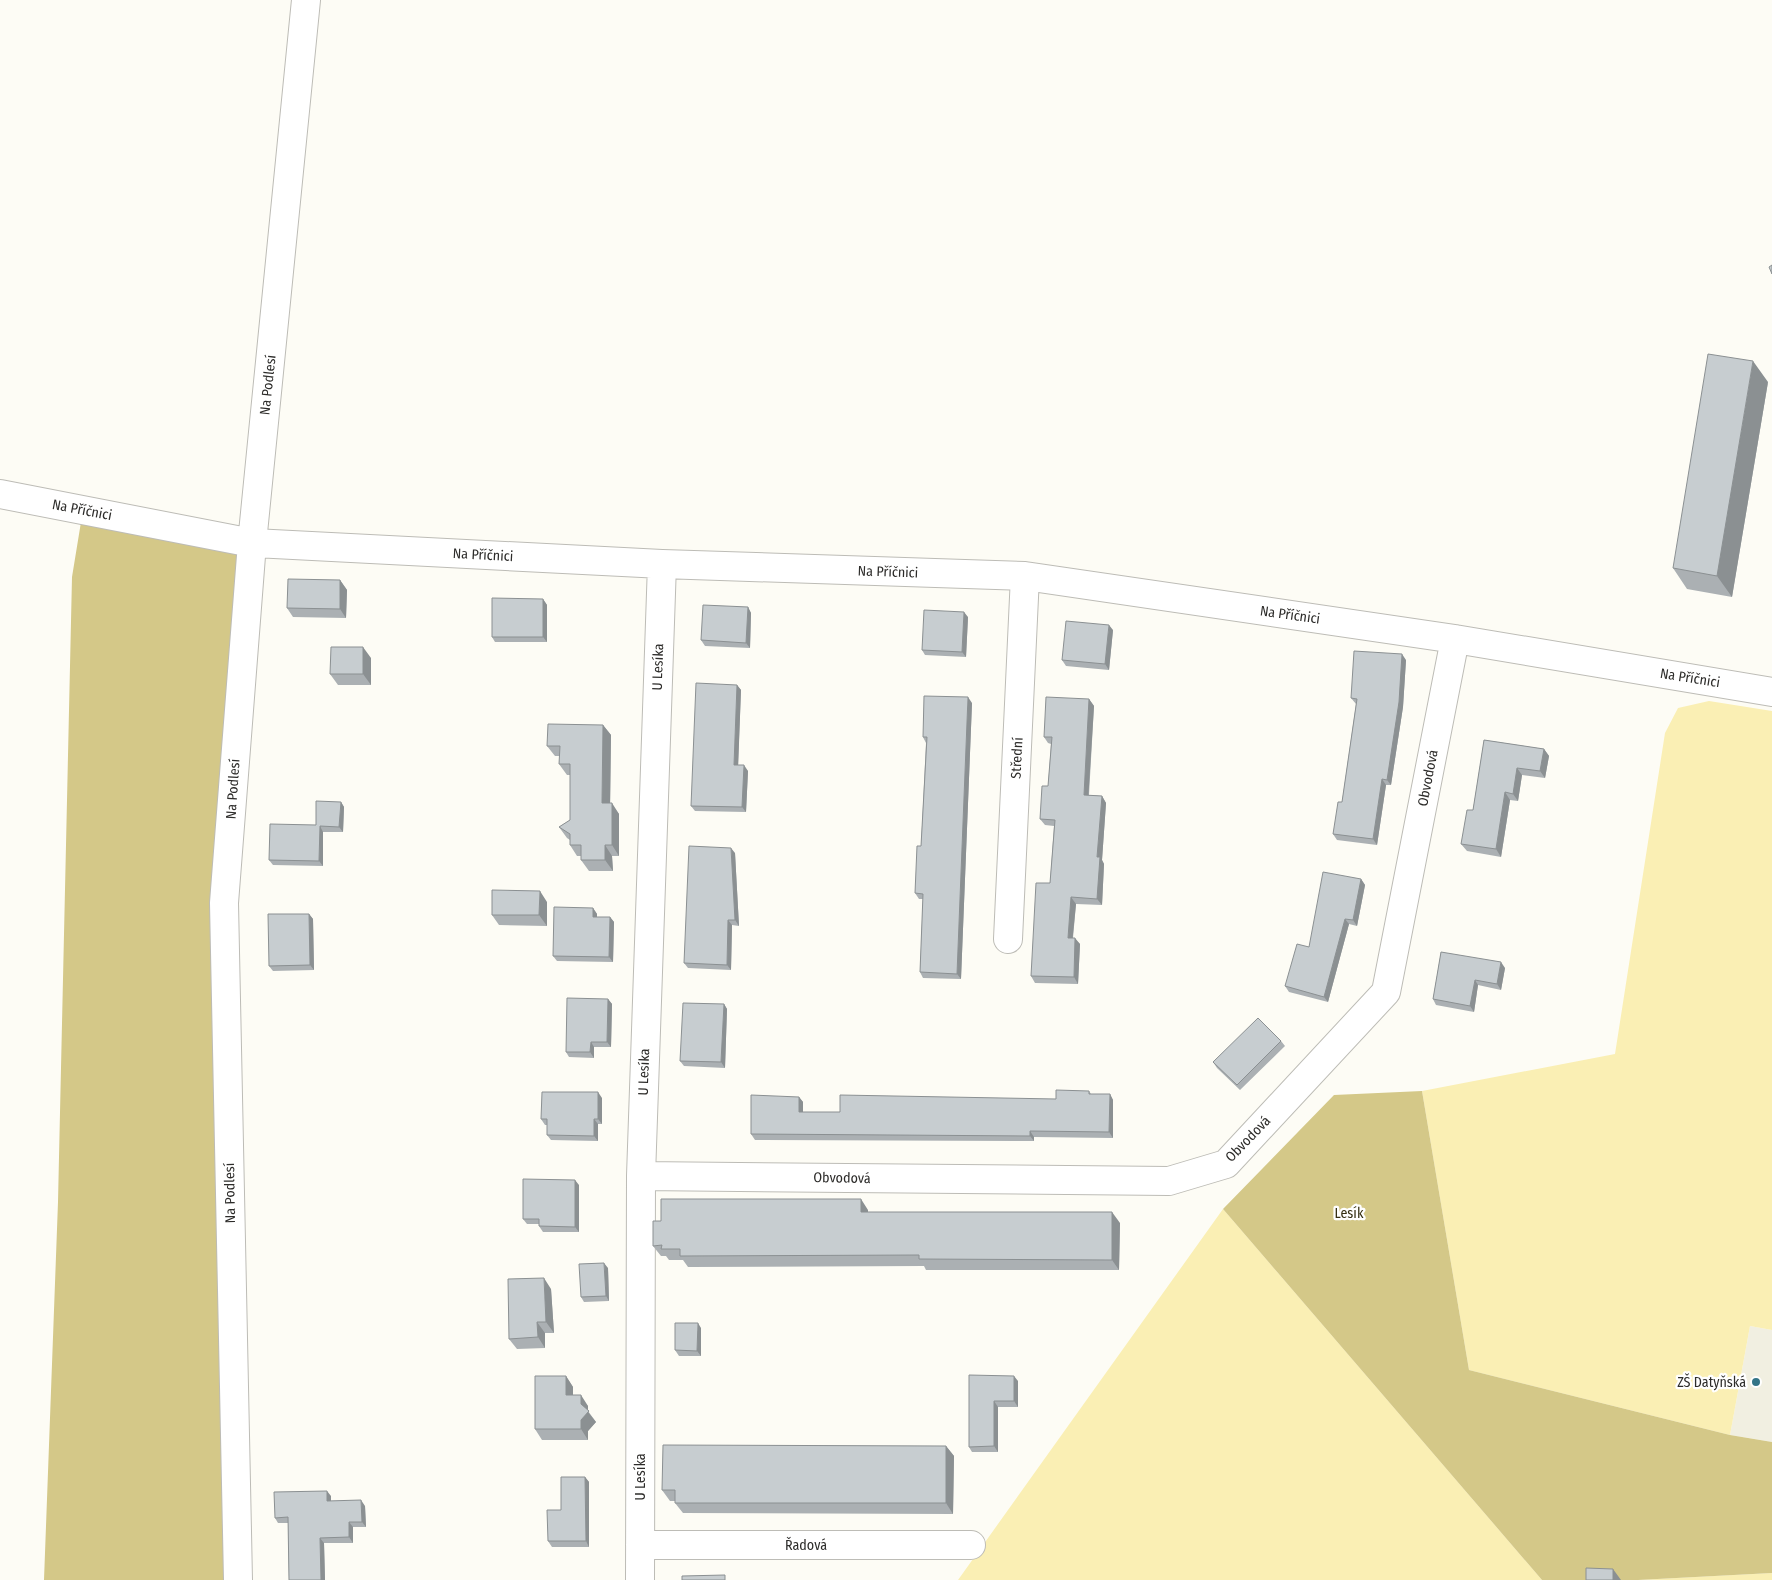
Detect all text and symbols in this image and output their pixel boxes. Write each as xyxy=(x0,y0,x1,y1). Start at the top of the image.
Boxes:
street label: Na Podlesí xyxy=(256,354,280,416)
street label: Na Příčnici xyxy=(51,496,113,524)
street label: Na Příčnici xyxy=(452,545,514,565)
street label: Na Příčnici xyxy=(857,562,919,582)
street label: Na Příčnici xyxy=(1259,602,1321,628)
street label: U Lesíka xyxy=(649,643,667,691)
street label: Na Příčnici xyxy=(1659,665,1721,691)
street label: Střední xyxy=(1007,736,1027,779)
street label: Obvodová xyxy=(1414,748,1442,808)
street label: Na Podlesí xyxy=(222,758,244,820)
street label: U Lesíka xyxy=(635,1048,653,1096)
street label: Obvodová xyxy=(1222,1112,1274,1166)
street label: Na Podlesí xyxy=(221,1162,239,1223)
street label: Obvodová xyxy=(813,1169,871,1187)
park label: Lesík xyxy=(1334,1205,1364,1222)
place label: ZŠ Datyňská xyxy=(1677,1373,1746,1391)
marker: ZŠ Datyňská xyxy=(1750,1376,1762,1388)
street label: U Lesíka xyxy=(632,1453,649,1501)
street label: Řadová xyxy=(785,1536,827,1554)

